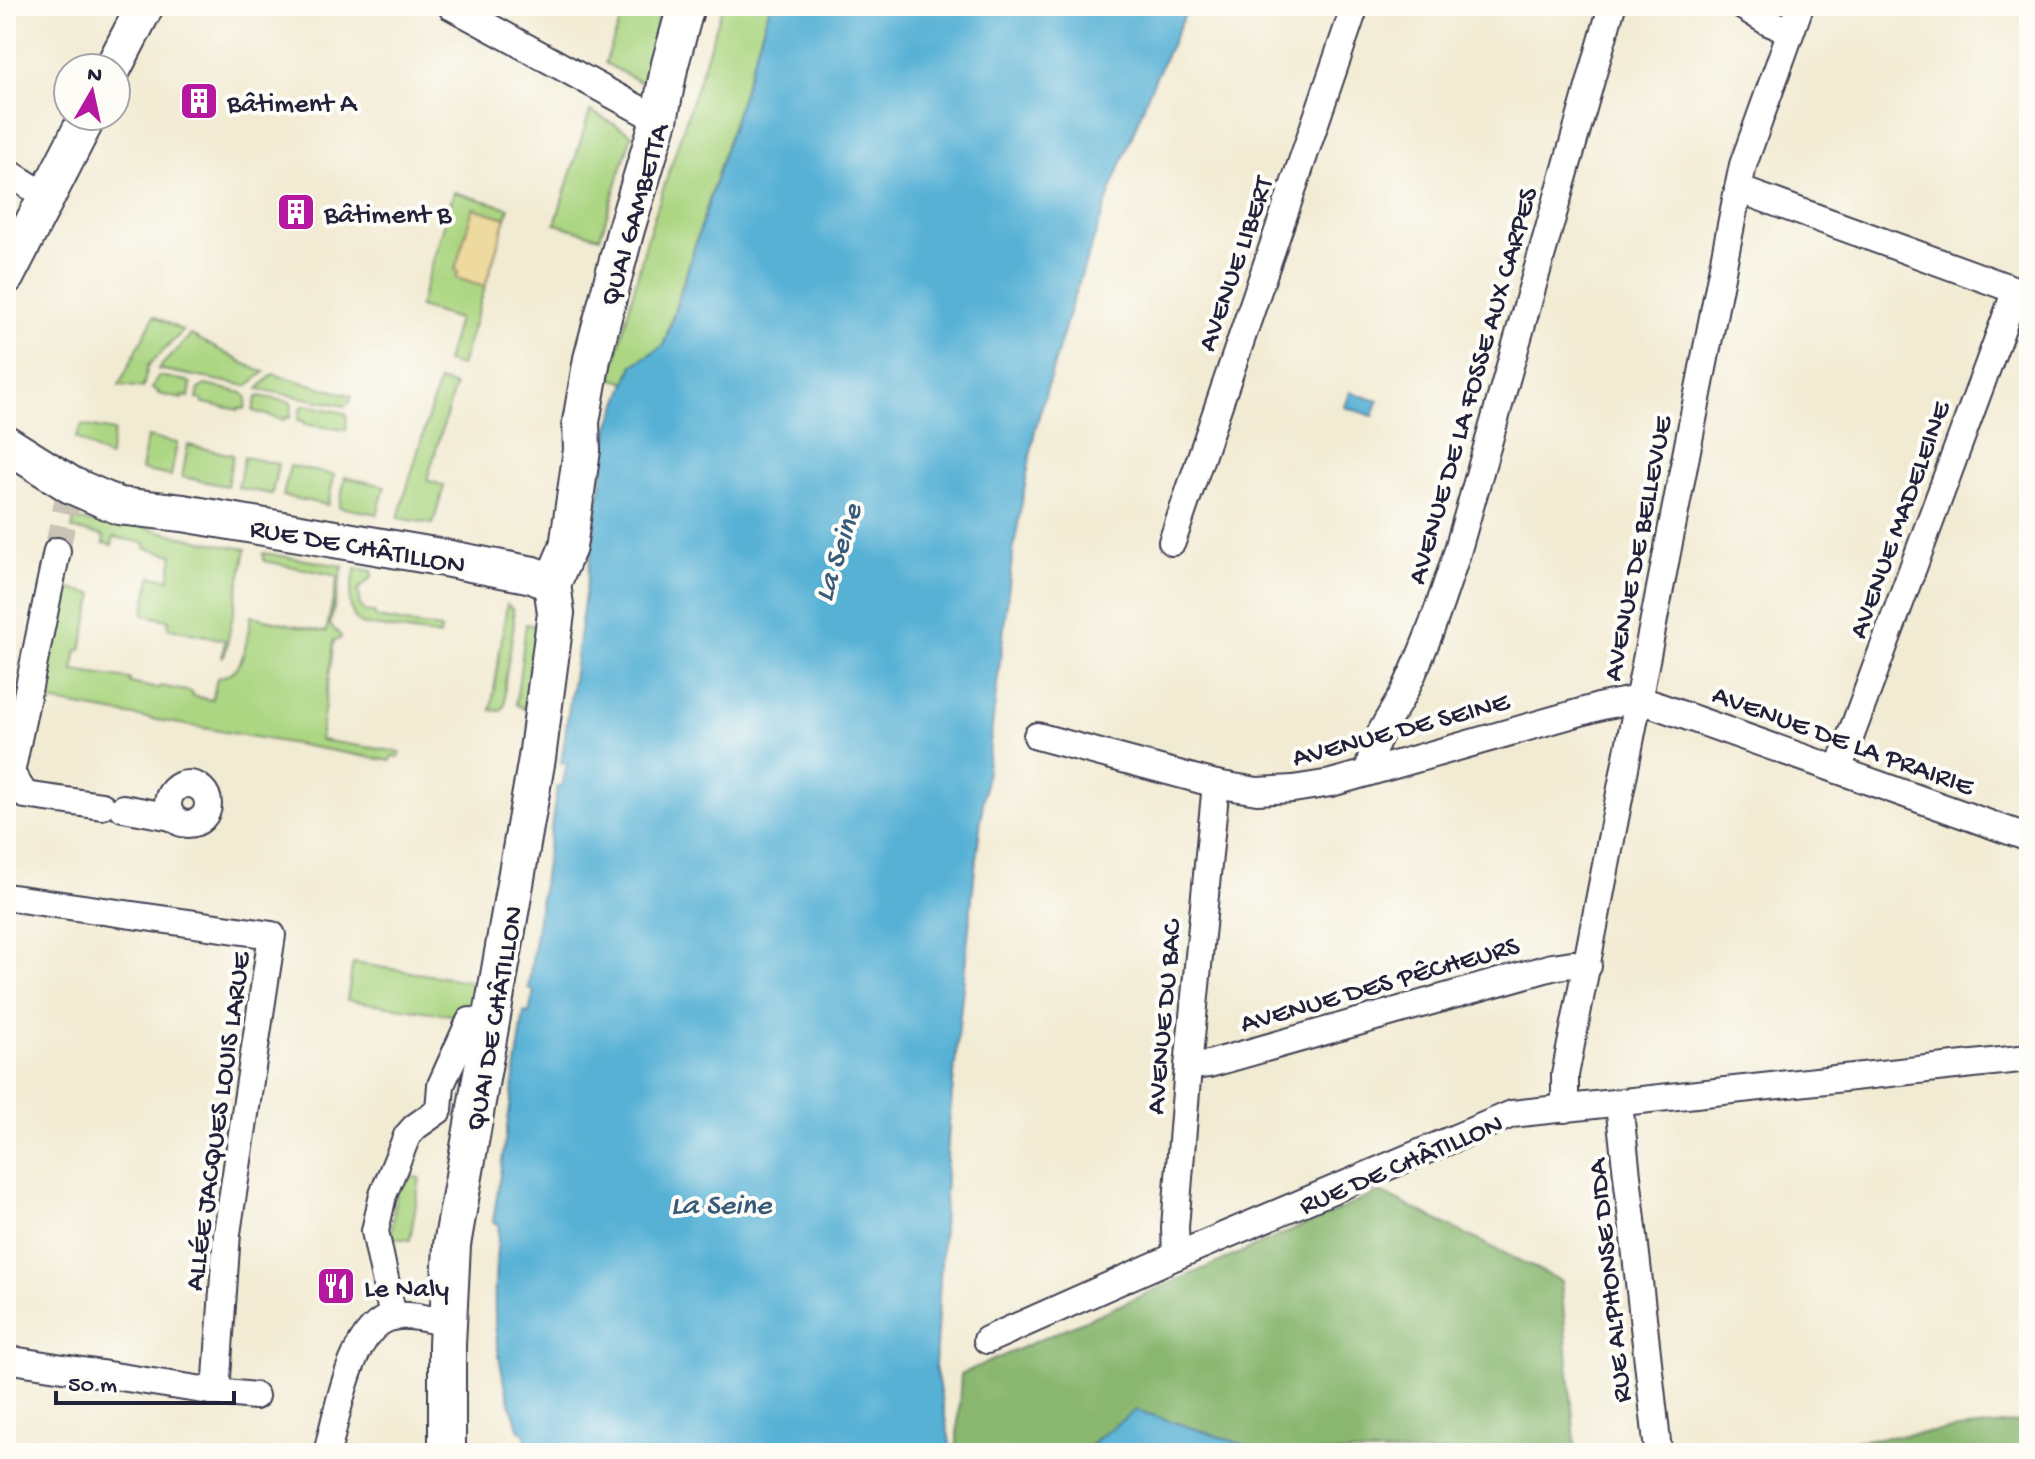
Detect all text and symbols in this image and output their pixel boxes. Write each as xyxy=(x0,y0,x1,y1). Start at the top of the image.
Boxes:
north arrow xyxy=(52,52,132,132)
text: N xyxy=(85,62,104,90)
building icon: Bâtiment A xyxy=(178,80,220,122)
place label: Bâtiment A xyxy=(226,89,358,122)
street label: QUAI GAMBETTA xyxy=(595,119,679,310)
street label: AVENUE LIBERT xyxy=(1192,172,1283,356)
street label: AVENUE DE LA FOSSE AUX CARPES xyxy=(1402,184,1547,589)
building icon: Bâtiment B xyxy=(275,191,317,233)
place label: Bâtiment B xyxy=(323,200,452,233)
street label: AVENUE MADELEINE xyxy=(1843,396,1960,644)
street label: AVENUE DE BELLEVUE xyxy=(1598,412,1682,684)
water label: La Seine xyxy=(808,499,873,607)
street label: RUE DE CHÂTILLON xyxy=(247,513,467,584)
street label: AVENUE DE LA PRAIRIE xyxy=(1707,680,1979,805)
street label: AVENUE DE SEINE xyxy=(1289,686,1515,776)
street label: QUAI DE CHÂTILLON xyxy=(460,904,532,1134)
street label: AVENUE DU BAC xyxy=(1141,917,1191,1116)
street label: AVENUE DES PÊCHEURS xyxy=(1237,931,1524,1042)
street label: ALLÉE JACQUES LOUIS LARUE xyxy=(179,949,260,1293)
street label: RUE DE CHÂTILLON xyxy=(1295,1108,1509,1224)
street label: RUE ALPHONSE DIDA xyxy=(1582,1155,1641,1404)
water label: La Seine xyxy=(671,1190,773,1225)
restaurant icon: Le Naly xyxy=(315,1265,357,1307)
place label: Le Naly xyxy=(364,1274,449,1307)
scale bar xyxy=(56,1355,234,1405)
text: 50 m xyxy=(68,1372,117,1401)

